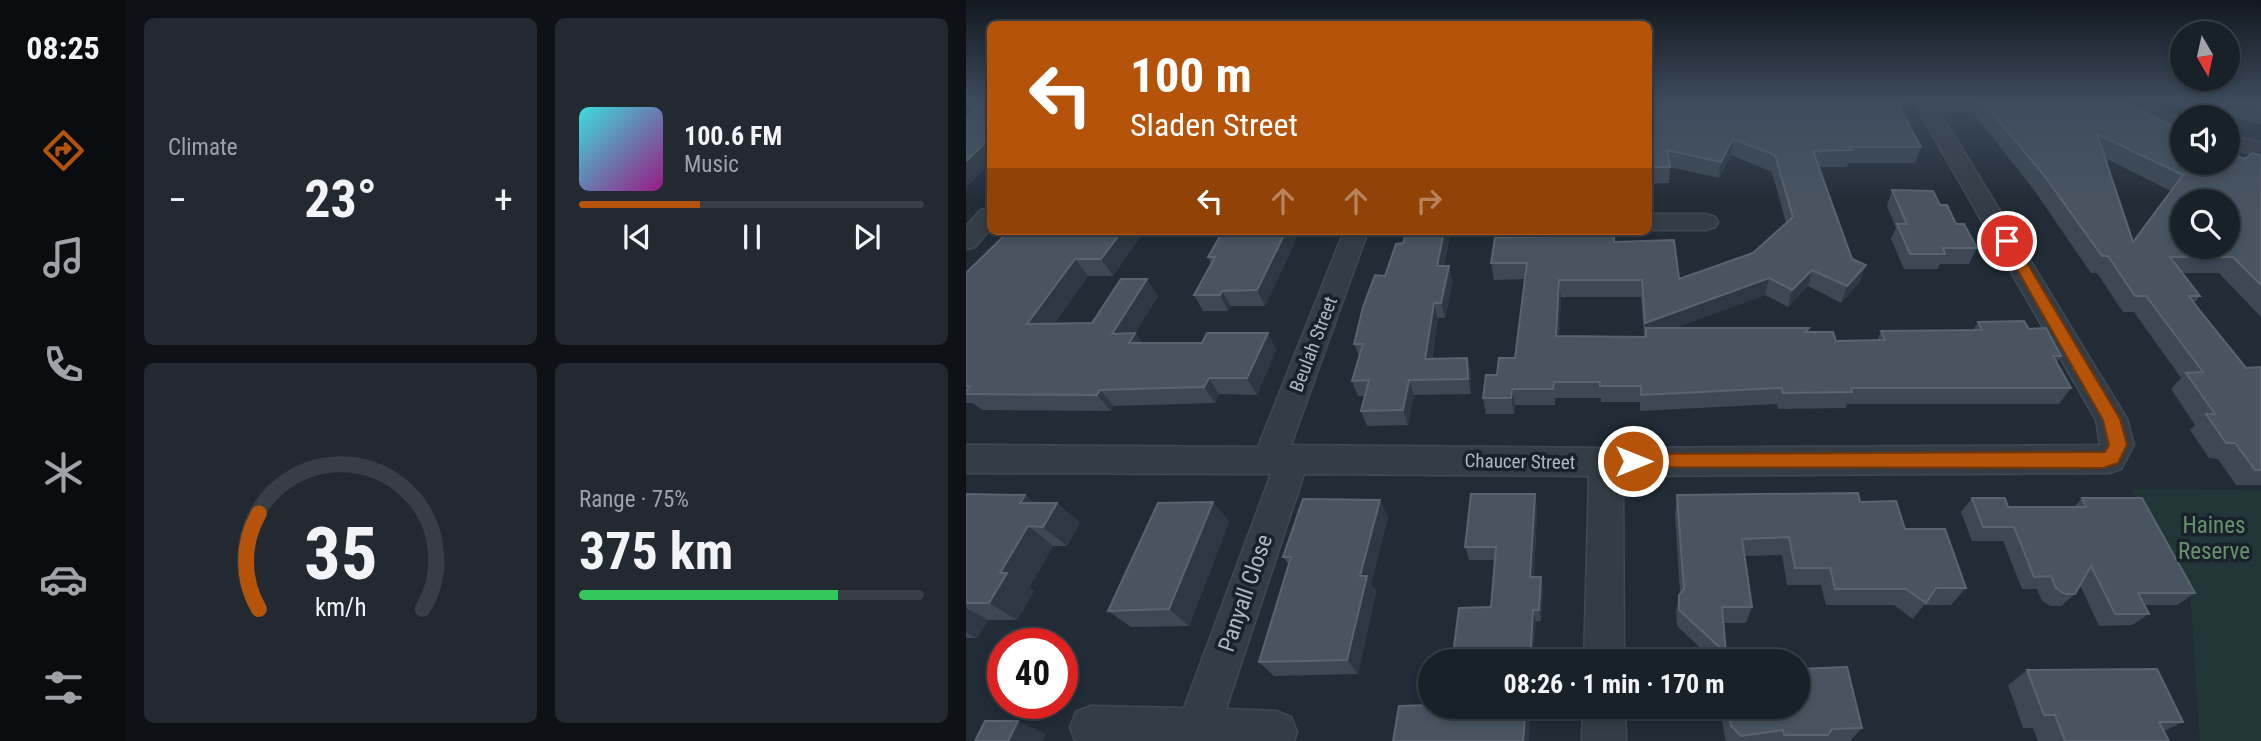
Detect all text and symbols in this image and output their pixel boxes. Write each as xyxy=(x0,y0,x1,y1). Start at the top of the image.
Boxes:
north arrow xyxy=(2170,21,2240,91)
map controls xyxy=(2170,21,2240,259)
text: 08:25 xyxy=(26,29,100,67)
text: 100 m xyxy=(1130,47,1252,104)
icon: left xyxy=(1015,49,1106,140)
button: sound xyxy=(2170,105,2240,175)
text: Sladen Street xyxy=(1130,106,1298,144)
text: 100.6 FM xyxy=(684,121,782,151)
icon: directions xyxy=(39,126,88,175)
text: Climate xyxy=(168,134,238,161)
text: Music xyxy=(684,151,739,178)
text: 23° xyxy=(304,169,377,230)
text: − xyxy=(168,178,187,222)
text: + xyxy=(494,178,513,222)
icon: left xyxy=(1191,182,1229,220)
icon: ahead xyxy=(1264,182,1302,220)
icon: ahead xyxy=(1337,182,1375,220)
icon: right xyxy=(1410,182,1448,220)
button: search xyxy=(2170,189,2240,259)
pin xyxy=(1977,211,2037,271)
icon: previous xyxy=(618,218,656,256)
icon: pause xyxy=(733,218,771,256)
icon: next xyxy=(848,218,886,256)
icon: arrive xyxy=(1988,222,2026,260)
icon: music xyxy=(39,233,88,282)
street label: Beulah Street xyxy=(1285,293,1342,395)
icon: phone xyxy=(39,340,88,389)
position arrow xyxy=(1596,424,1670,498)
icon: climate xyxy=(39,448,88,497)
street label: Chaucer Street xyxy=(1465,449,1575,474)
text: Range · 75% xyxy=(579,486,689,513)
text: 35 xyxy=(304,511,377,597)
park label: Haines Reserve xyxy=(2178,512,2250,565)
text: 375 km xyxy=(579,521,733,582)
street label: Panyall Close xyxy=(1213,531,1278,655)
icon: car xyxy=(39,555,88,604)
text: km/h xyxy=(315,593,366,622)
speed limit sign: 40 xyxy=(987,628,1078,719)
icon: filters xyxy=(39,663,88,712)
text: 08:26 · 1 min · 170 m xyxy=(1504,669,1724,699)

